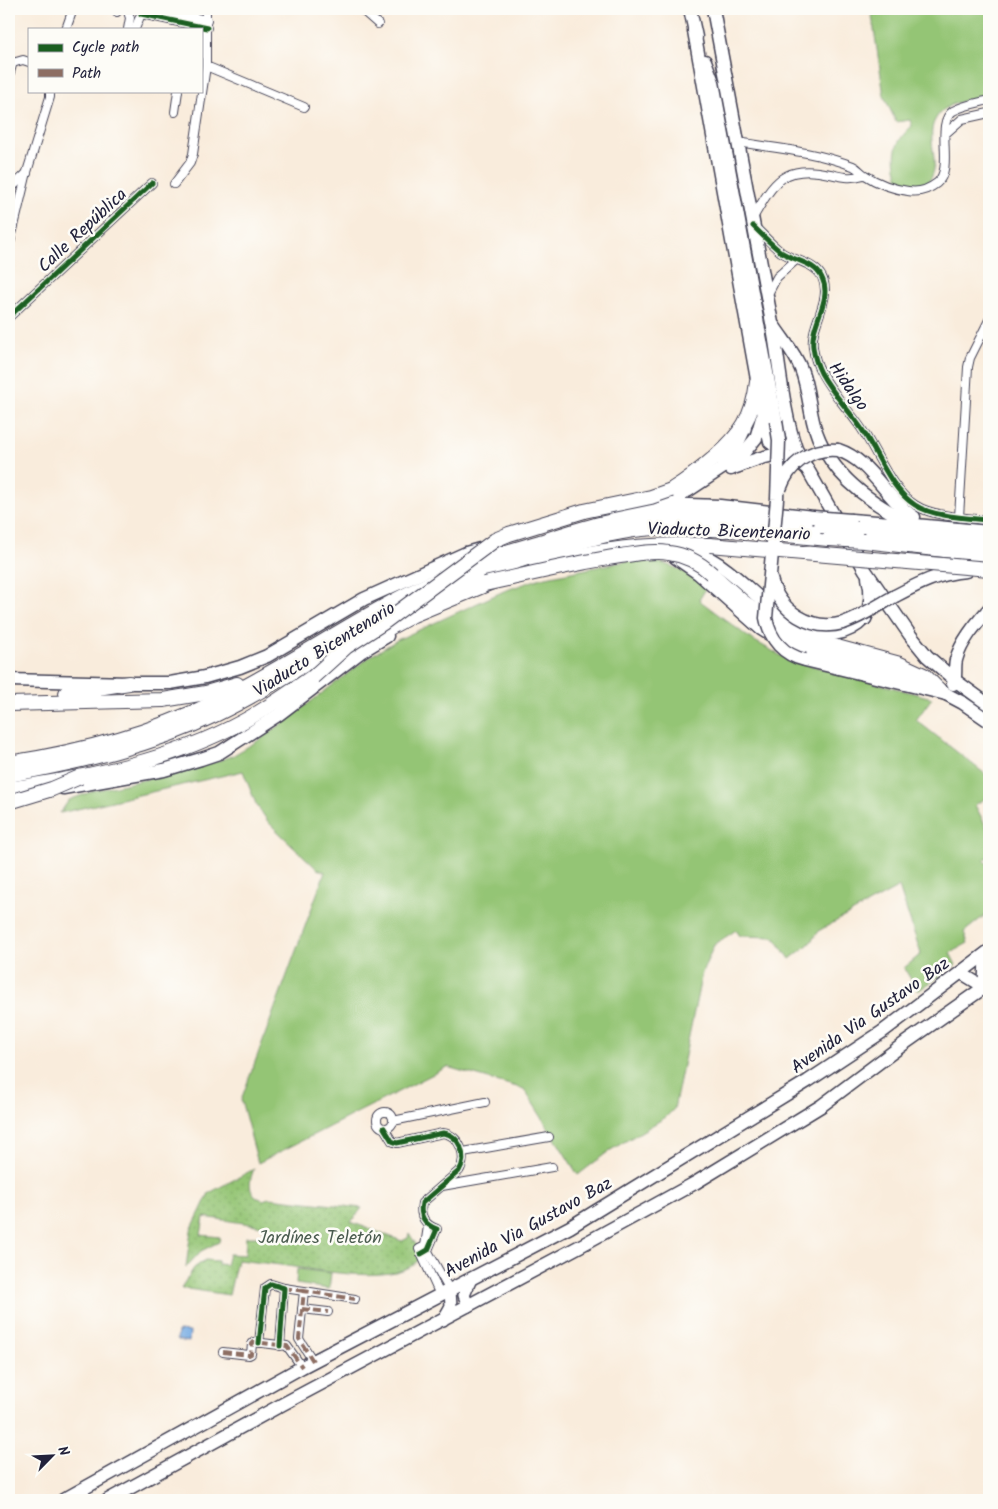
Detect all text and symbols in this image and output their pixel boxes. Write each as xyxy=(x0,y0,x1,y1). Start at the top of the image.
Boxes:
legend xyxy=(28,28,202,92)
text: Cycle path xyxy=(72,36,139,60)
text: Path xyxy=(72,62,101,86)
street label: Calle República xyxy=(32,182,135,281)
street label: Hidalgo xyxy=(820,356,875,418)
street label: Viaducto Bicentenario xyxy=(647,515,811,550)
street label: Viaducto Bicentenario xyxy=(248,595,402,706)
street label: Avenida Via Gustavo Baz xyxy=(785,950,956,1082)
street label: Avenida Via Gustavo Baz xyxy=(439,1170,618,1287)
park label: Jardínes Teletón xyxy=(258,1224,382,1253)
north arrow xyxy=(28,1432,78,1482)
text: N xyxy=(51,1443,75,1460)

